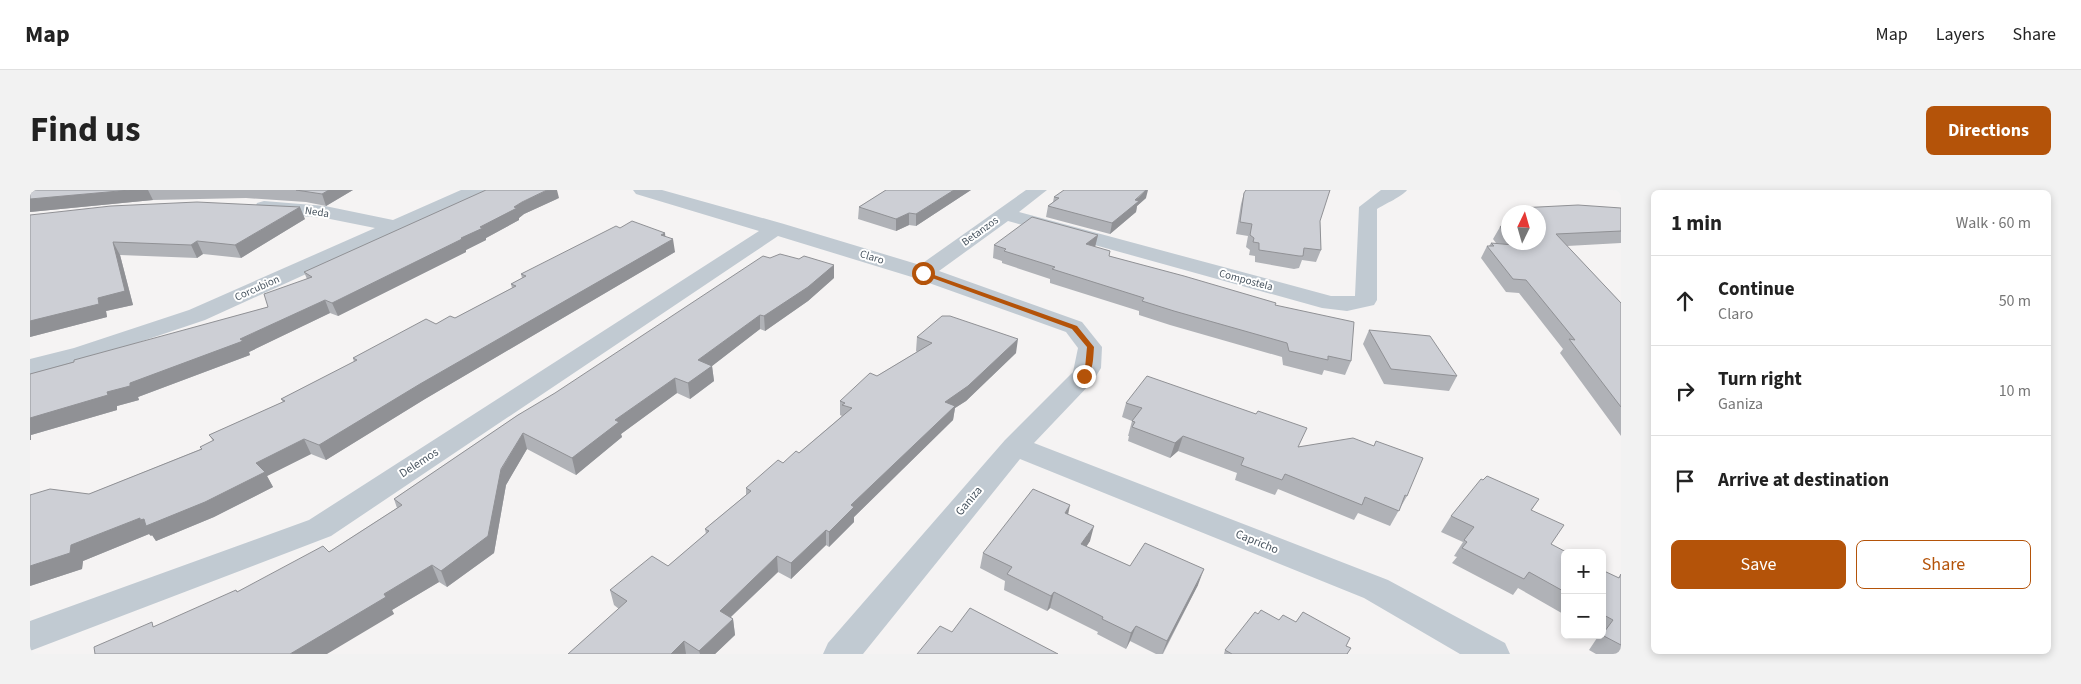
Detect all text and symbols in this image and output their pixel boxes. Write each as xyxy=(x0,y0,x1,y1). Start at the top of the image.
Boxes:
text: Map xyxy=(25,17,70,52)
text: Map xyxy=(1876,22,1908,47)
text: Layers xyxy=(1936,22,1985,47)
text: Share xyxy=(2013,22,2056,47)
text: Find us xyxy=(30,105,140,155)
button: Directions xyxy=(1926,106,2051,155)
street label: Neda xyxy=(304,203,330,221)
north arrow xyxy=(1501,205,1546,250)
text: 1 min xyxy=(1671,208,1722,238)
street label: Betanzos xyxy=(959,212,1002,249)
text: Walk · 60 m xyxy=(1956,212,2031,234)
street label: Claro xyxy=(858,246,886,268)
route start xyxy=(912,262,935,285)
street label: Compostela xyxy=(1217,266,1275,294)
street label: Corcubion xyxy=(232,271,282,305)
text: Continue xyxy=(1718,276,1795,303)
icon: ahead xyxy=(1671,287,1699,315)
text: 50 m xyxy=(1999,290,2031,312)
text: Claro xyxy=(1718,303,1753,325)
route end xyxy=(1073,365,1096,388)
text: Turn right xyxy=(1718,366,1802,393)
icon: right xyxy=(1671,377,1699,405)
text: 10 m xyxy=(1999,380,2031,402)
text: Ganiza xyxy=(1718,393,1763,415)
street label: Delemos xyxy=(396,444,442,482)
icon: arrive xyxy=(1671,467,1699,495)
text: Arrive at destination xyxy=(1718,467,1889,494)
street label: Ganiza xyxy=(952,483,986,519)
street label: Capricho xyxy=(1233,526,1281,558)
button: Save xyxy=(1671,540,1846,589)
button: Share xyxy=(1856,540,2031,589)
map controls xyxy=(1561,549,1606,639)
button: + xyxy=(1561,549,1606,594)
button: − xyxy=(1561,594,1606,639)

